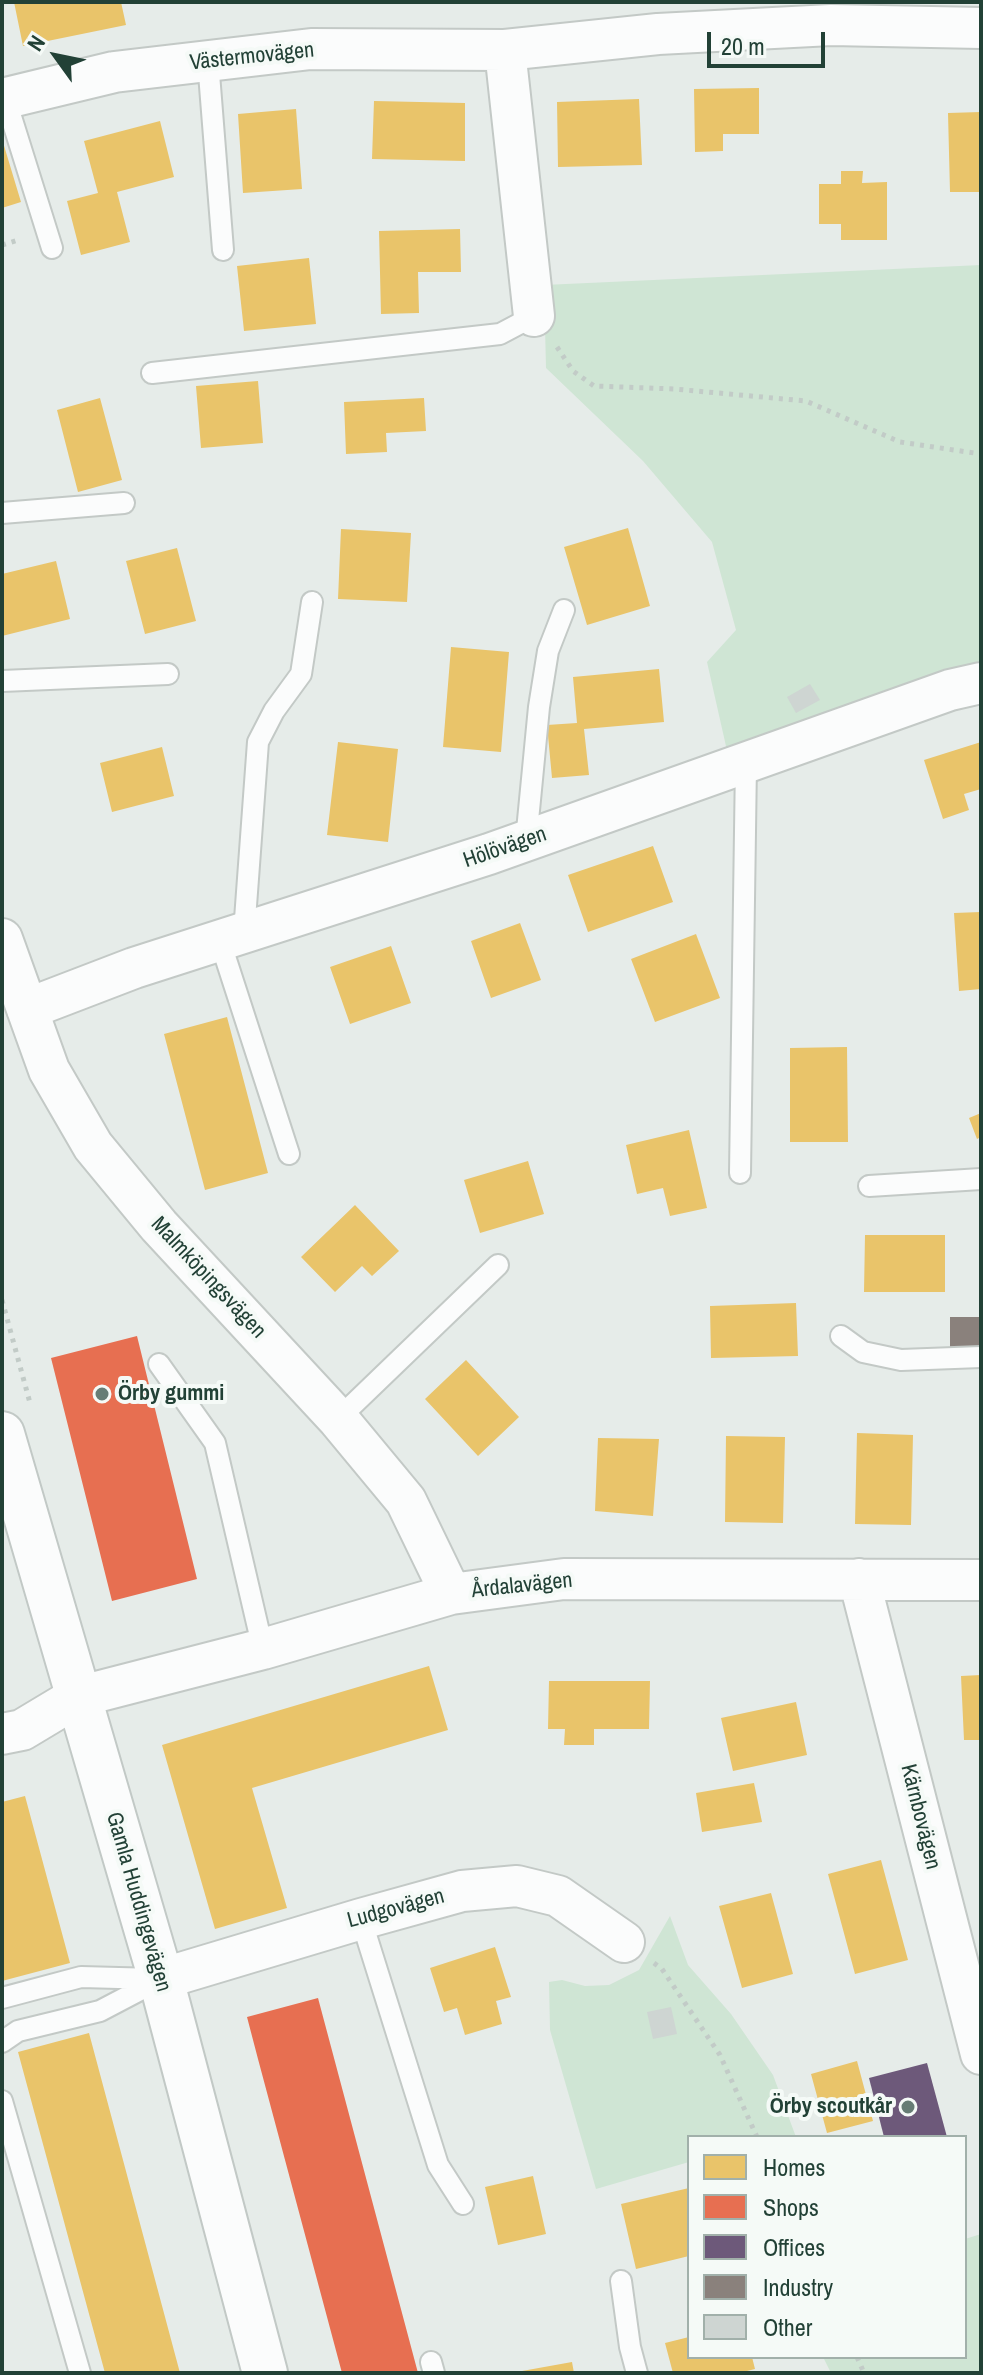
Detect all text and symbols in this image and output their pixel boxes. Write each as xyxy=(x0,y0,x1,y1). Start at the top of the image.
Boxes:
north arrow xyxy=(16,16,96,96)
scale bar xyxy=(711,16,829,66)
text: N xyxy=(20,29,52,57)
text: 20 m xyxy=(721,30,765,62)
street label: Västermovägen xyxy=(188,37,316,77)
street label: Hölövägen xyxy=(460,821,550,875)
street label: Malmköpingsvägen xyxy=(145,1212,271,1344)
place label: Örby gummi xyxy=(118,1381,224,1407)
marker: Örby gummi xyxy=(93,1385,111,1403)
street label: Årdalavägen xyxy=(470,1568,574,1604)
street label: Kärnbovägen xyxy=(894,1762,946,1872)
street label: Gamla Huddingevägen xyxy=(100,1809,176,1995)
street label: Ludgovägen xyxy=(345,1883,447,1935)
place label: Örby scoutkår xyxy=(770,2094,892,2120)
marker: Örby scoutkår xyxy=(899,2098,917,2116)
legend xyxy=(687,2135,967,2359)
text: Homes xyxy=(763,2151,825,2183)
text: Shops xyxy=(763,2191,819,2223)
text: Offices xyxy=(763,2231,825,2263)
text: Industry xyxy=(763,2271,833,2303)
text: Other xyxy=(763,2311,812,2343)

